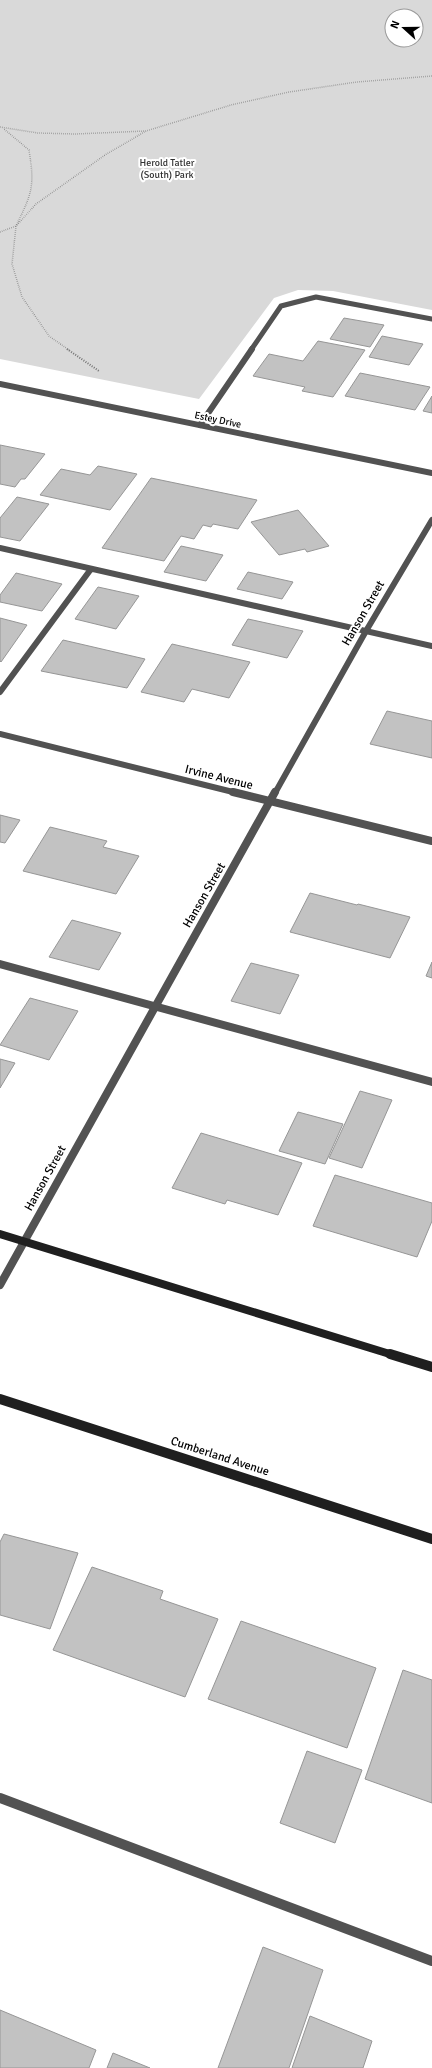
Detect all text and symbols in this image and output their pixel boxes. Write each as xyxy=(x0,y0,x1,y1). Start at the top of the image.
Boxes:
north arrow xyxy=(384,8,424,48)
text: N xyxy=(388,19,403,30)
park label: Herold Tatler (South) Park xyxy=(140,157,195,181)
street label: Estey Drive xyxy=(193,409,242,431)
street label: Hanson Street xyxy=(339,578,388,648)
street label: Irvine Avenue xyxy=(183,762,254,793)
street label: Hanson Street xyxy=(180,860,229,930)
street label: Hanson Street xyxy=(21,1143,70,1214)
street label: Cumberland Avenue xyxy=(169,1433,271,1479)

